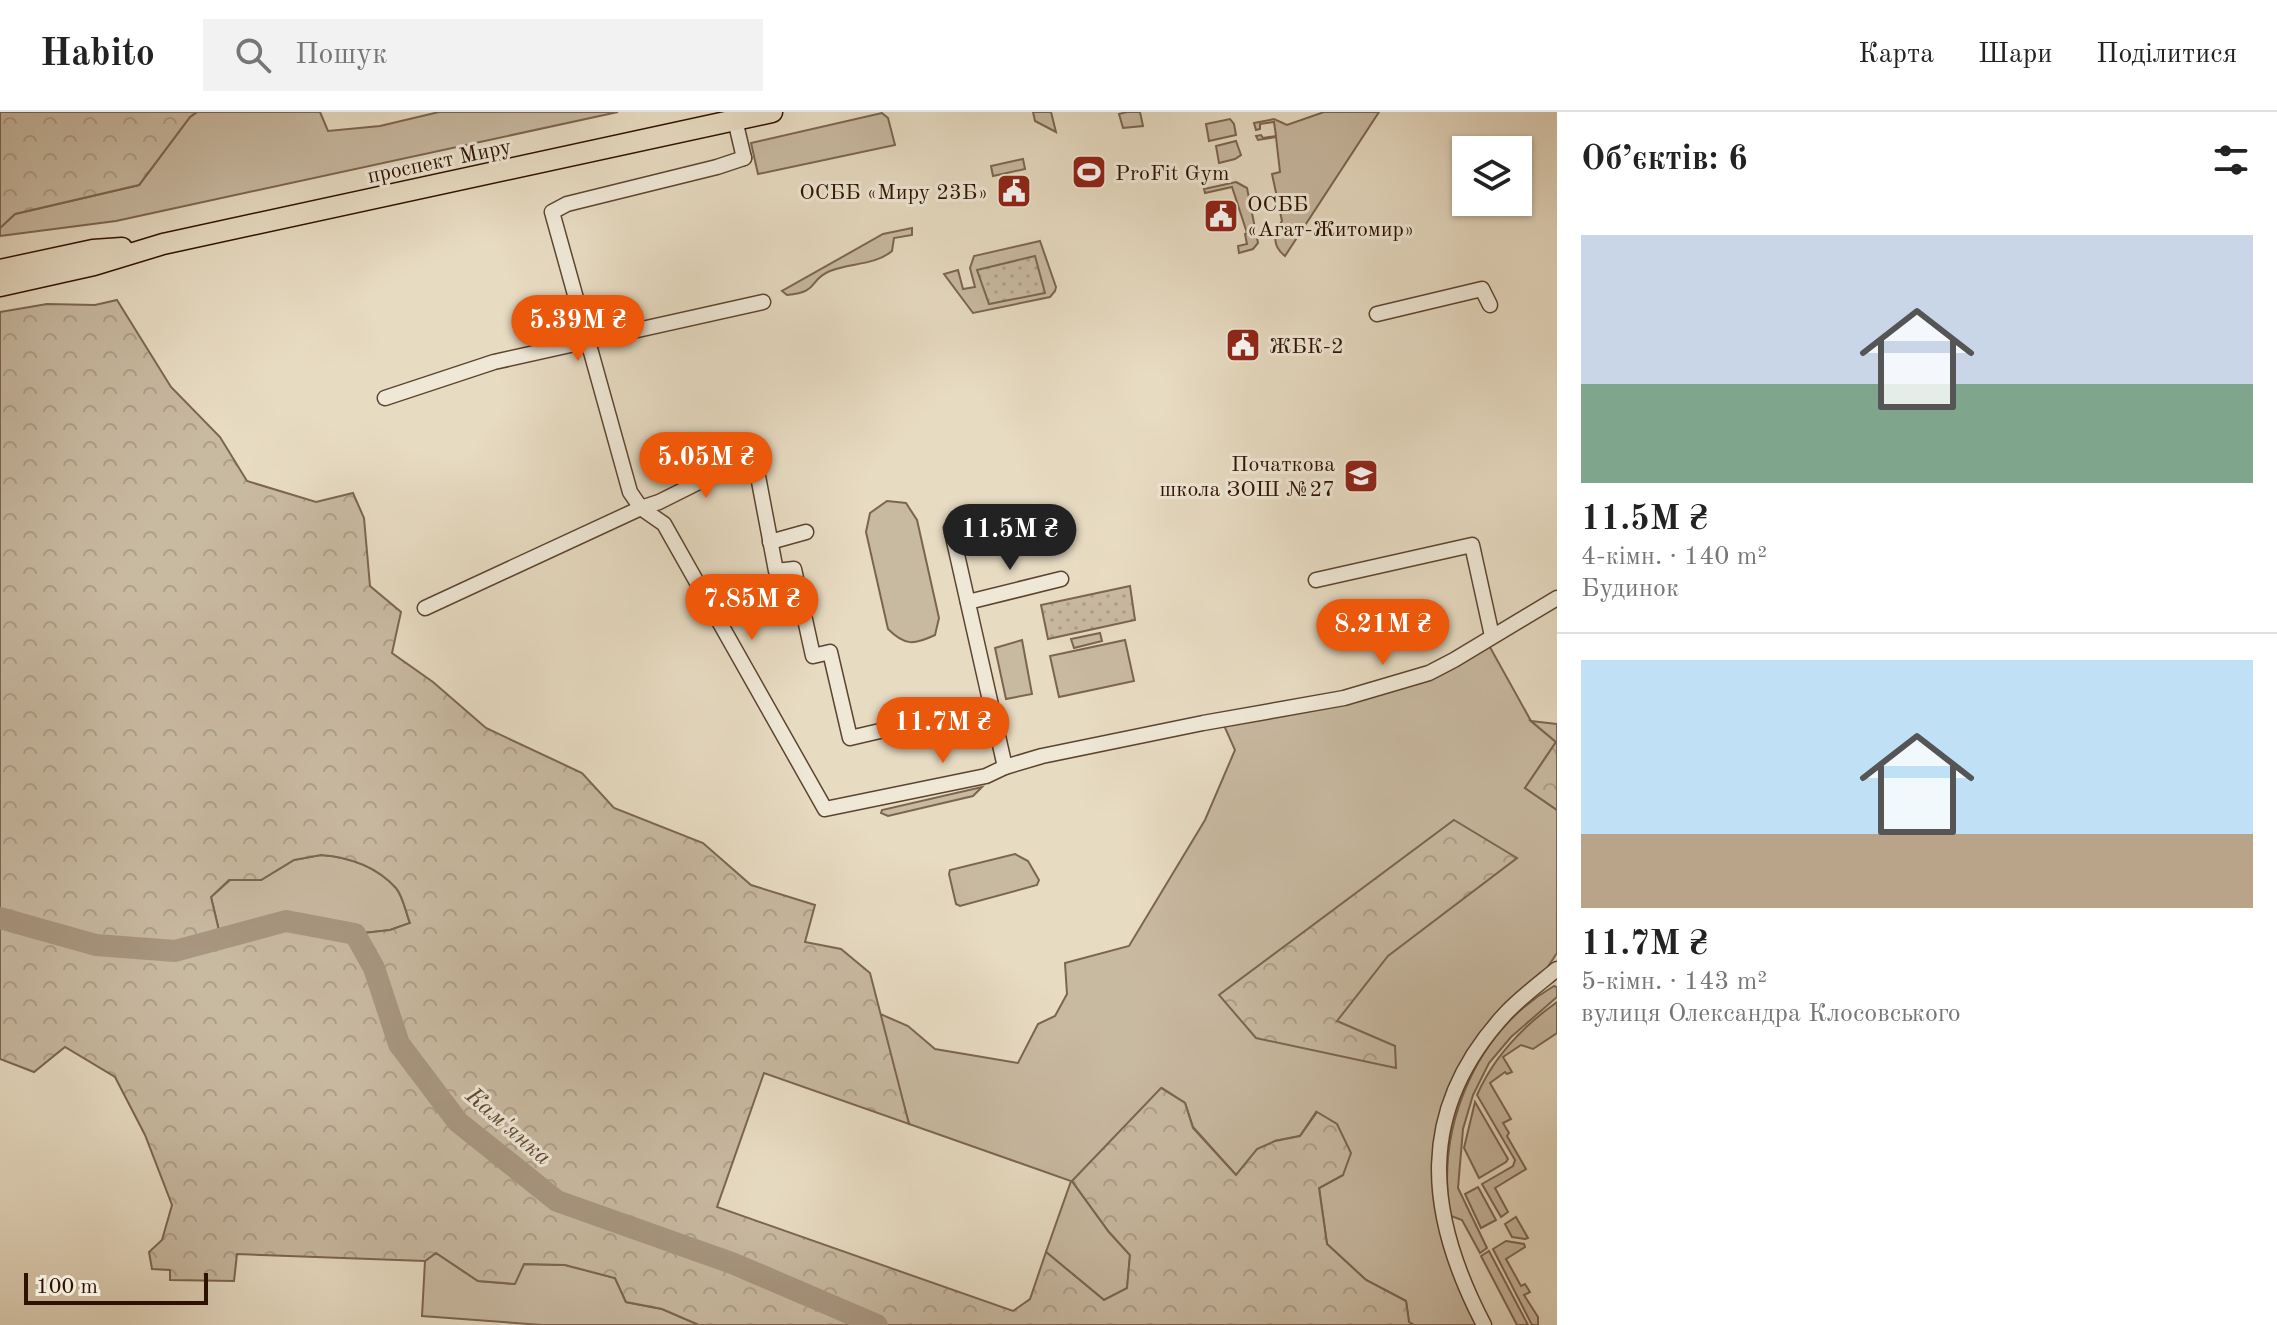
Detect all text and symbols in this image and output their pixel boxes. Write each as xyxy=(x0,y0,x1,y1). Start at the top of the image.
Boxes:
search box xyxy=(203,19,763,91)
icon: search xyxy=(231,33,275,77)
text: Habito xyxy=(40,36,155,74)
text: Пошук xyxy=(295,40,387,70)
text: Карта xyxy=(1858,41,1934,69)
text: Шари xyxy=(1978,41,2052,69)
text: Поділитися xyxy=(2096,41,2237,69)
street label: проспект Миру xyxy=(365,136,514,188)
map controls xyxy=(1452,136,1532,216)
button: layers xyxy=(1452,136,1532,216)
icon: filters xyxy=(2209,138,2253,182)
text: Об’єктів: 6 xyxy=(1581,143,1748,177)
sports icon: ProFit Gym xyxy=(1070,153,1108,191)
place label: ProFit Gym xyxy=(1115,163,1230,185)
public building icon: ОСББ «Миру 23Б» xyxy=(995,172,1033,210)
place label: ОСББ «Миру 23Б» xyxy=(799,182,988,204)
place label: ОСББ «Агат-Житомир» xyxy=(1247,194,1414,241)
public building icon: ОСББ «Агат-Житомир» xyxy=(1202,197,1240,235)
icon: home xyxy=(1845,287,1989,431)
pin: 5.39M ₴ xyxy=(504,295,652,363)
text: 5.39M ₴ xyxy=(529,308,627,334)
public building icon: ЖБК-2 xyxy=(1224,326,1262,364)
place label: ЖБК-2 xyxy=(1269,336,1344,358)
pin: 5.05M ₴ xyxy=(632,432,780,500)
text: 5.05M ₴ xyxy=(657,445,755,471)
place label: Початкова школа ЗОШ №27 xyxy=(1160,454,1335,501)
school or university icon: Початкова школа ЗОШ №27 xyxy=(1342,457,1380,495)
text: 11.5M ₴ xyxy=(1581,503,1708,537)
pin: 11.5M ₴ xyxy=(936,504,1084,572)
text: 11.5M ₴ xyxy=(961,517,1059,543)
text: 4-кімн. · 140 m² xyxy=(1581,544,1767,570)
pin: 7.85M ₴ xyxy=(678,574,826,642)
text: Будинок xyxy=(1581,576,1679,602)
text: 7.85M ₴ xyxy=(703,587,801,613)
pin: 8.21M ₴ xyxy=(1309,599,1457,667)
text: 8.21M ₴ xyxy=(1334,612,1432,638)
pin: 11.7M ₴ xyxy=(869,697,1017,765)
text: 11.7M ₴ xyxy=(894,710,992,736)
icon: home xyxy=(1845,712,1989,856)
text: 11.7M ₴ xyxy=(1581,928,1708,962)
text: 5-кімн. · 143 m² xyxy=(1581,969,1767,995)
text: вулиця Олександра Клосовського xyxy=(1581,1001,1961,1027)
water label: Кам'янка xyxy=(460,1084,555,1171)
scale bar xyxy=(24,1269,208,1305)
text: 100 m xyxy=(36,1276,98,1298)

